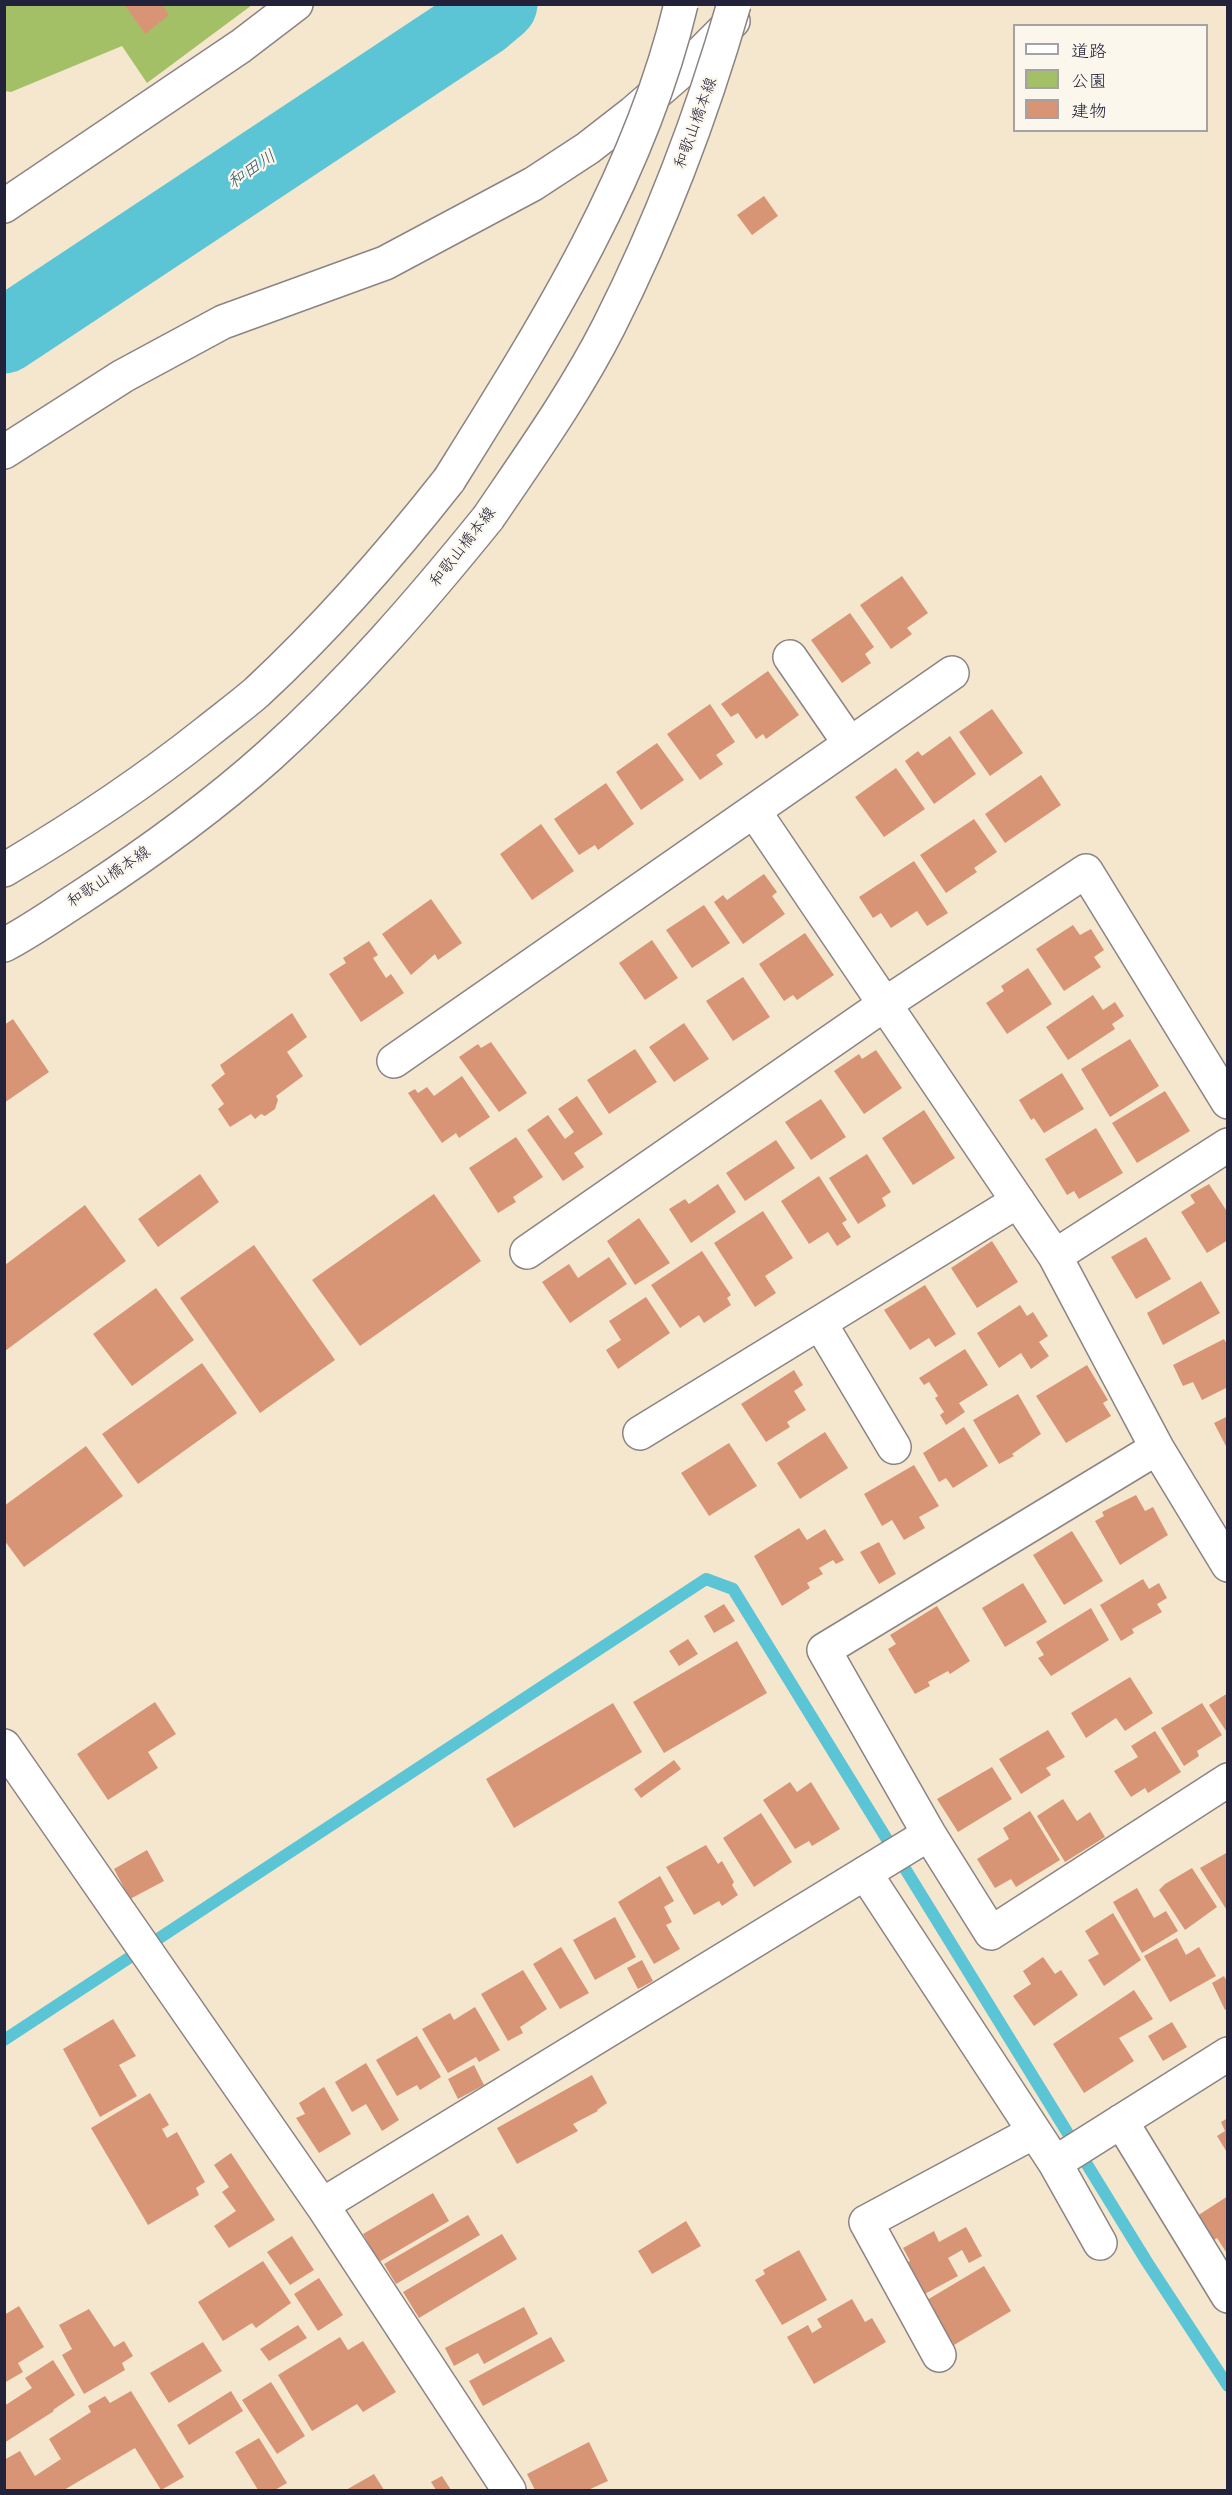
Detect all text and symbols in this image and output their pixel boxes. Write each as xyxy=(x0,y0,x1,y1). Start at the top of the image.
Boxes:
legend xyxy=(1013,24,1208,132)
text: 道路 xyxy=(1071,38,1107,63)
text: 公園 xyxy=(1071,68,1107,93)
street label: 和歌山橋本線 xyxy=(671,75,721,171)
text: 建物 xyxy=(1071,98,1107,123)
water label: 和田川 xyxy=(224,146,280,194)
street label: 和歌山橋本線 xyxy=(426,503,500,591)
street label: 和歌山橋本線 xyxy=(64,842,154,912)

